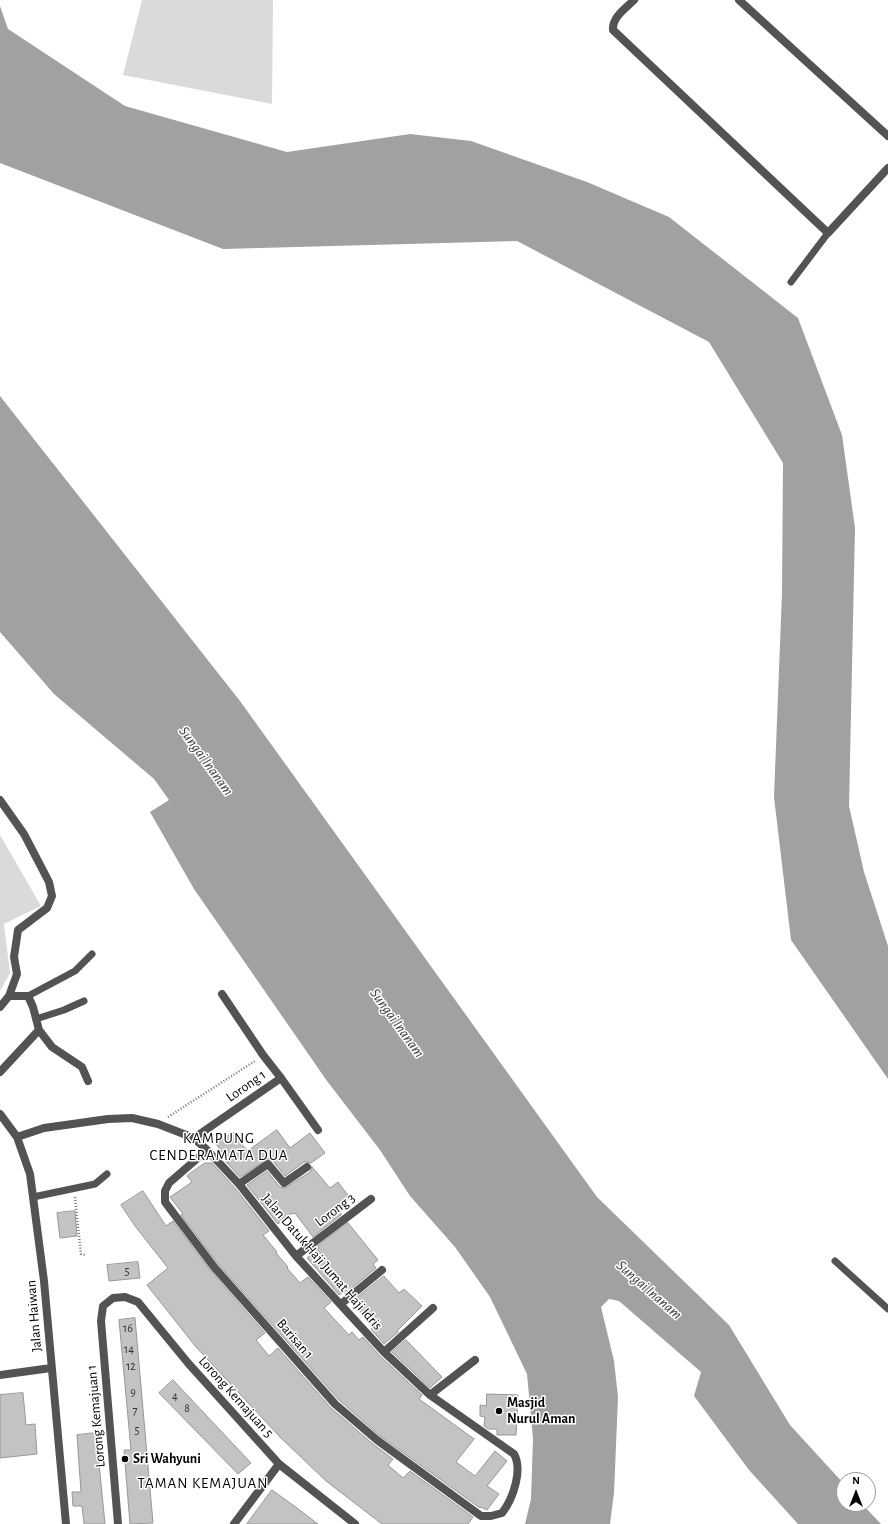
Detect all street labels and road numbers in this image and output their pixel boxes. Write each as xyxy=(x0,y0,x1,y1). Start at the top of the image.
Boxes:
street label: Lorong 1 xyxy=(223,1066,269,1106)
street label: Jalan Datuk Haji Jumat Haji Idris xyxy=(258,1190,386,1334)
street label: Lorong 3 xyxy=(312,1190,358,1230)
street label: Jalan Haiwan xyxy=(23,1280,45,1352)
street label: Barisan 1 xyxy=(273,1316,317,1362)
street label: Lorong Kemajuan 5 xyxy=(195,1353,277,1441)
street label: Lorong Kemajuan 1 xyxy=(83,1364,109,1468)

